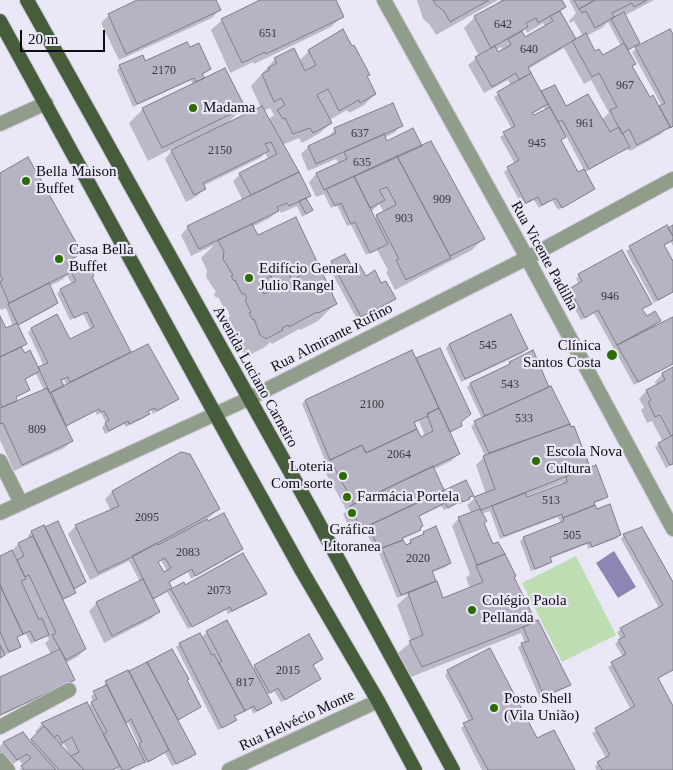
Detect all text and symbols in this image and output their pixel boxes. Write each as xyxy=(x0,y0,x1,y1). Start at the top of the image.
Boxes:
house number: 642 xyxy=(494,18,512,32)
scale bar xyxy=(22,20,108,52)
house number: 651 xyxy=(259,27,277,41)
text: 20 m xyxy=(28,31,58,47)
house number: 640 xyxy=(520,43,538,57)
house number: 2170 xyxy=(152,64,176,78)
house number: 967 xyxy=(616,79,634,93)
place label: Madama xyxy=(203,99,255,117)
marker: Madama xyxy=(187,102,199,114)
house number: 961 xyxy=(576,117,594,131)
house number: 637 xyxy=(351,127,369,141)
house number: 945 xyxy=(528,137,546,151)
house number: 2150 xyxy=(208,144,232,158)
house number: 635 xyxy=(353,156,371,170)
place label: Bella Maison Buffet xyxy=(36,163,116,198)
marker: Bella Maison Buffet xyxy=(20,175,32,187)
house number: 909 xyxy=(433,193,451,207)
street label: Rua Vicente Padilha xyxy=(506,198,582,314)
house number: 903 xyxy=(395,212,413,226)
place label: Casa Bella Buffet xyxy=(69,241,134,276)
marker: Casa Bella Buffet xyxy=(53,253,65,265)
place label: Edifício General Julio Rangel xyxy=(259,260,359,295)
marker: Edifício General Julio Rangel xyxy=(243,272,255,284)
house number: 946 xyxy=(601,290,619,304)
street label: Rua Almirante Rufino xyxy=(268,300,396,376)
street label: Avenida Luciano Carneiro xyxy=(209,303,301,451)
place label: Clínica Santos Costa xyxy=(523,337,601,372)
house number: 545 xyxy=(479,339,497,353)
marker: Clínica Santos Costa xyxy=(605,348,619,362)
house number: 543 xyxy=(501,378,519,392)
house number: 2100 xyxy=(360,398,384,412)
house number: 533 xyxy=(515,412,533,426)
house number: 809 xyxy=(28,423,46,437)
place label: Escola Nova Cultura xyxy=(546,443,622,478)
house number: 2064 xyxy=(387,448,411,462)
marker: Escola Nova Cultura xyxy=(530,455,542,467)
place label: Loteria Com sorte xyxy=(271,458,333,493)
marker: Loteria Com sorte xyxy=(337,470,349,482)
place label: Farmácia Portela xyxy=(357,488,459,506)
marker: Farmácia Portela xyxy=(341,491,353,503)
house number: 513 xyxy=(542,494,560,508)
marker: Gráfica Litoranea xyxy=(346,507,358,519)
house number: 2095 xyxy=(135,511,159,525)
place label: Gráfica Litoranea xyxy=(323,521,381,556)
house number: 505 xyxy=(563,529,581,543)
house number: 2083 xyxy=(176,546,200,560)
house number: 2020 xyxy=(406,552,430,566)
house number: 2073 xyxy=(207,584,231,598)
place label: Colégio Paola Pellanda xyxy=(482,592,567,627)
marker: Colégio Paola Pellanda xyxy=(466,604,478,616)
house number: 2015 xyxy=(276,664,300,678)
house number: 817 xyxy=(236,676,254,690)
street label: Rua Helvécio Monte xyxy=(237,686,357,756)
place label: Posto Shell (Vila União) xyxy=(504,690,579,725)
marker: Posto Shell (Vila União) xyxy=(488,702,500,714)

